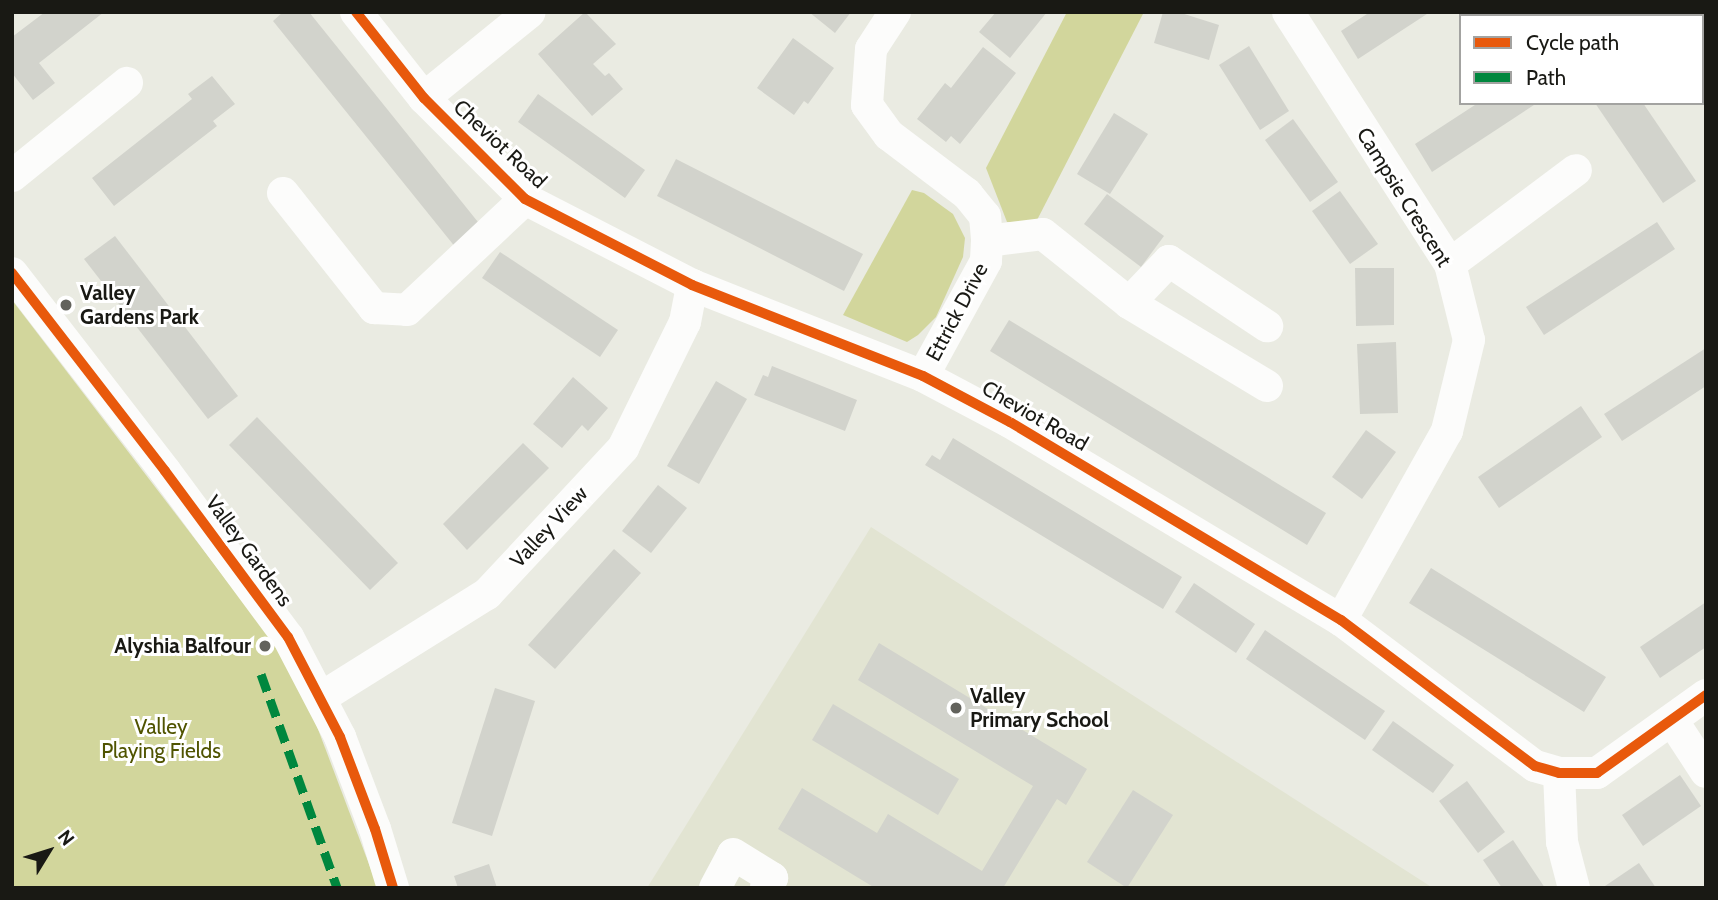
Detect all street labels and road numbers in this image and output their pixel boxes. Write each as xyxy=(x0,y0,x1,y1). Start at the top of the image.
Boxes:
street label: Cheviot Road xyxy=(448,94,552,194)
street label: Campsie Crescent xyxy=(1351,123,1457,271)
street label: Ettrick Drive xyxy=(921,259,993,365)
street label: Cheviot Road xyxy=(977,375,1093,457)
street label: Valley View xyxy=(505,481,593,573)
street label: Valley Gardens xyxy=(200,491,298,611)

